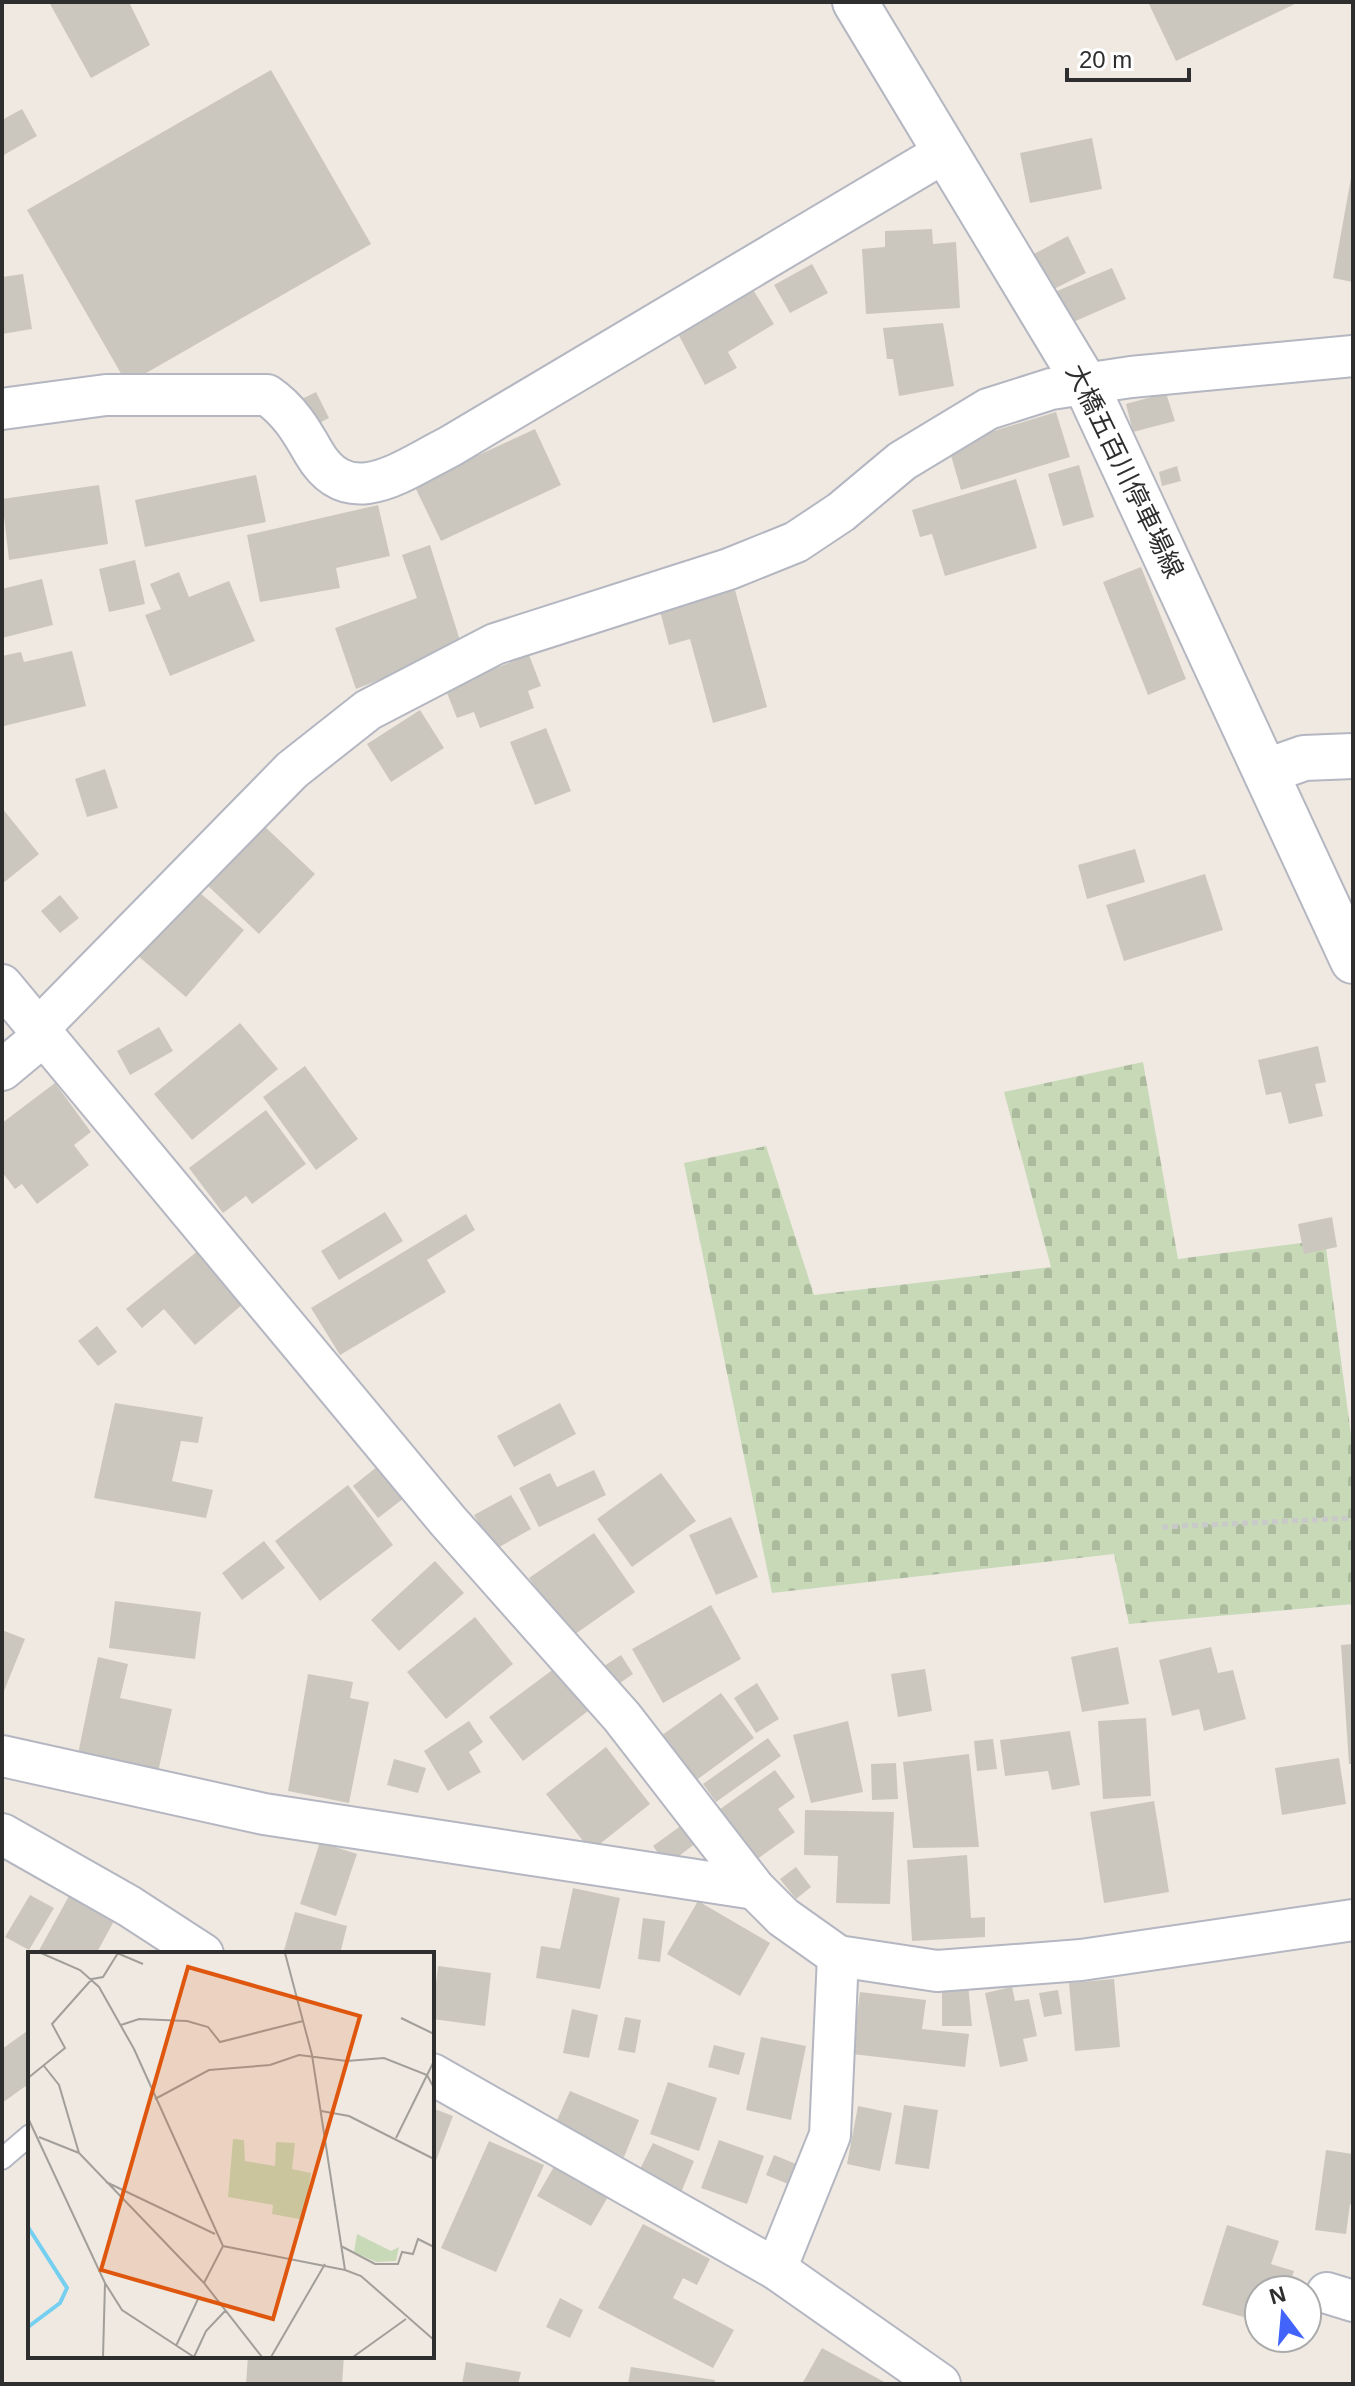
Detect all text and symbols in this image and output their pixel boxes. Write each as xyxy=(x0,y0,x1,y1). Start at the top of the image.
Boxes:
scale bar xyxy=(1067,32,1189,82)
text: 20 m xyxy=(1079,46,1132,73)
street label: 大橋五百川停車場線 xyxy=(1060,359,1190,583)
inset map xyxy=(28,1952,434,2358)
north arrow xyxy=(1243,2274,1323,2354)
text: N xyxy=(1267,2281,1289,2309)

